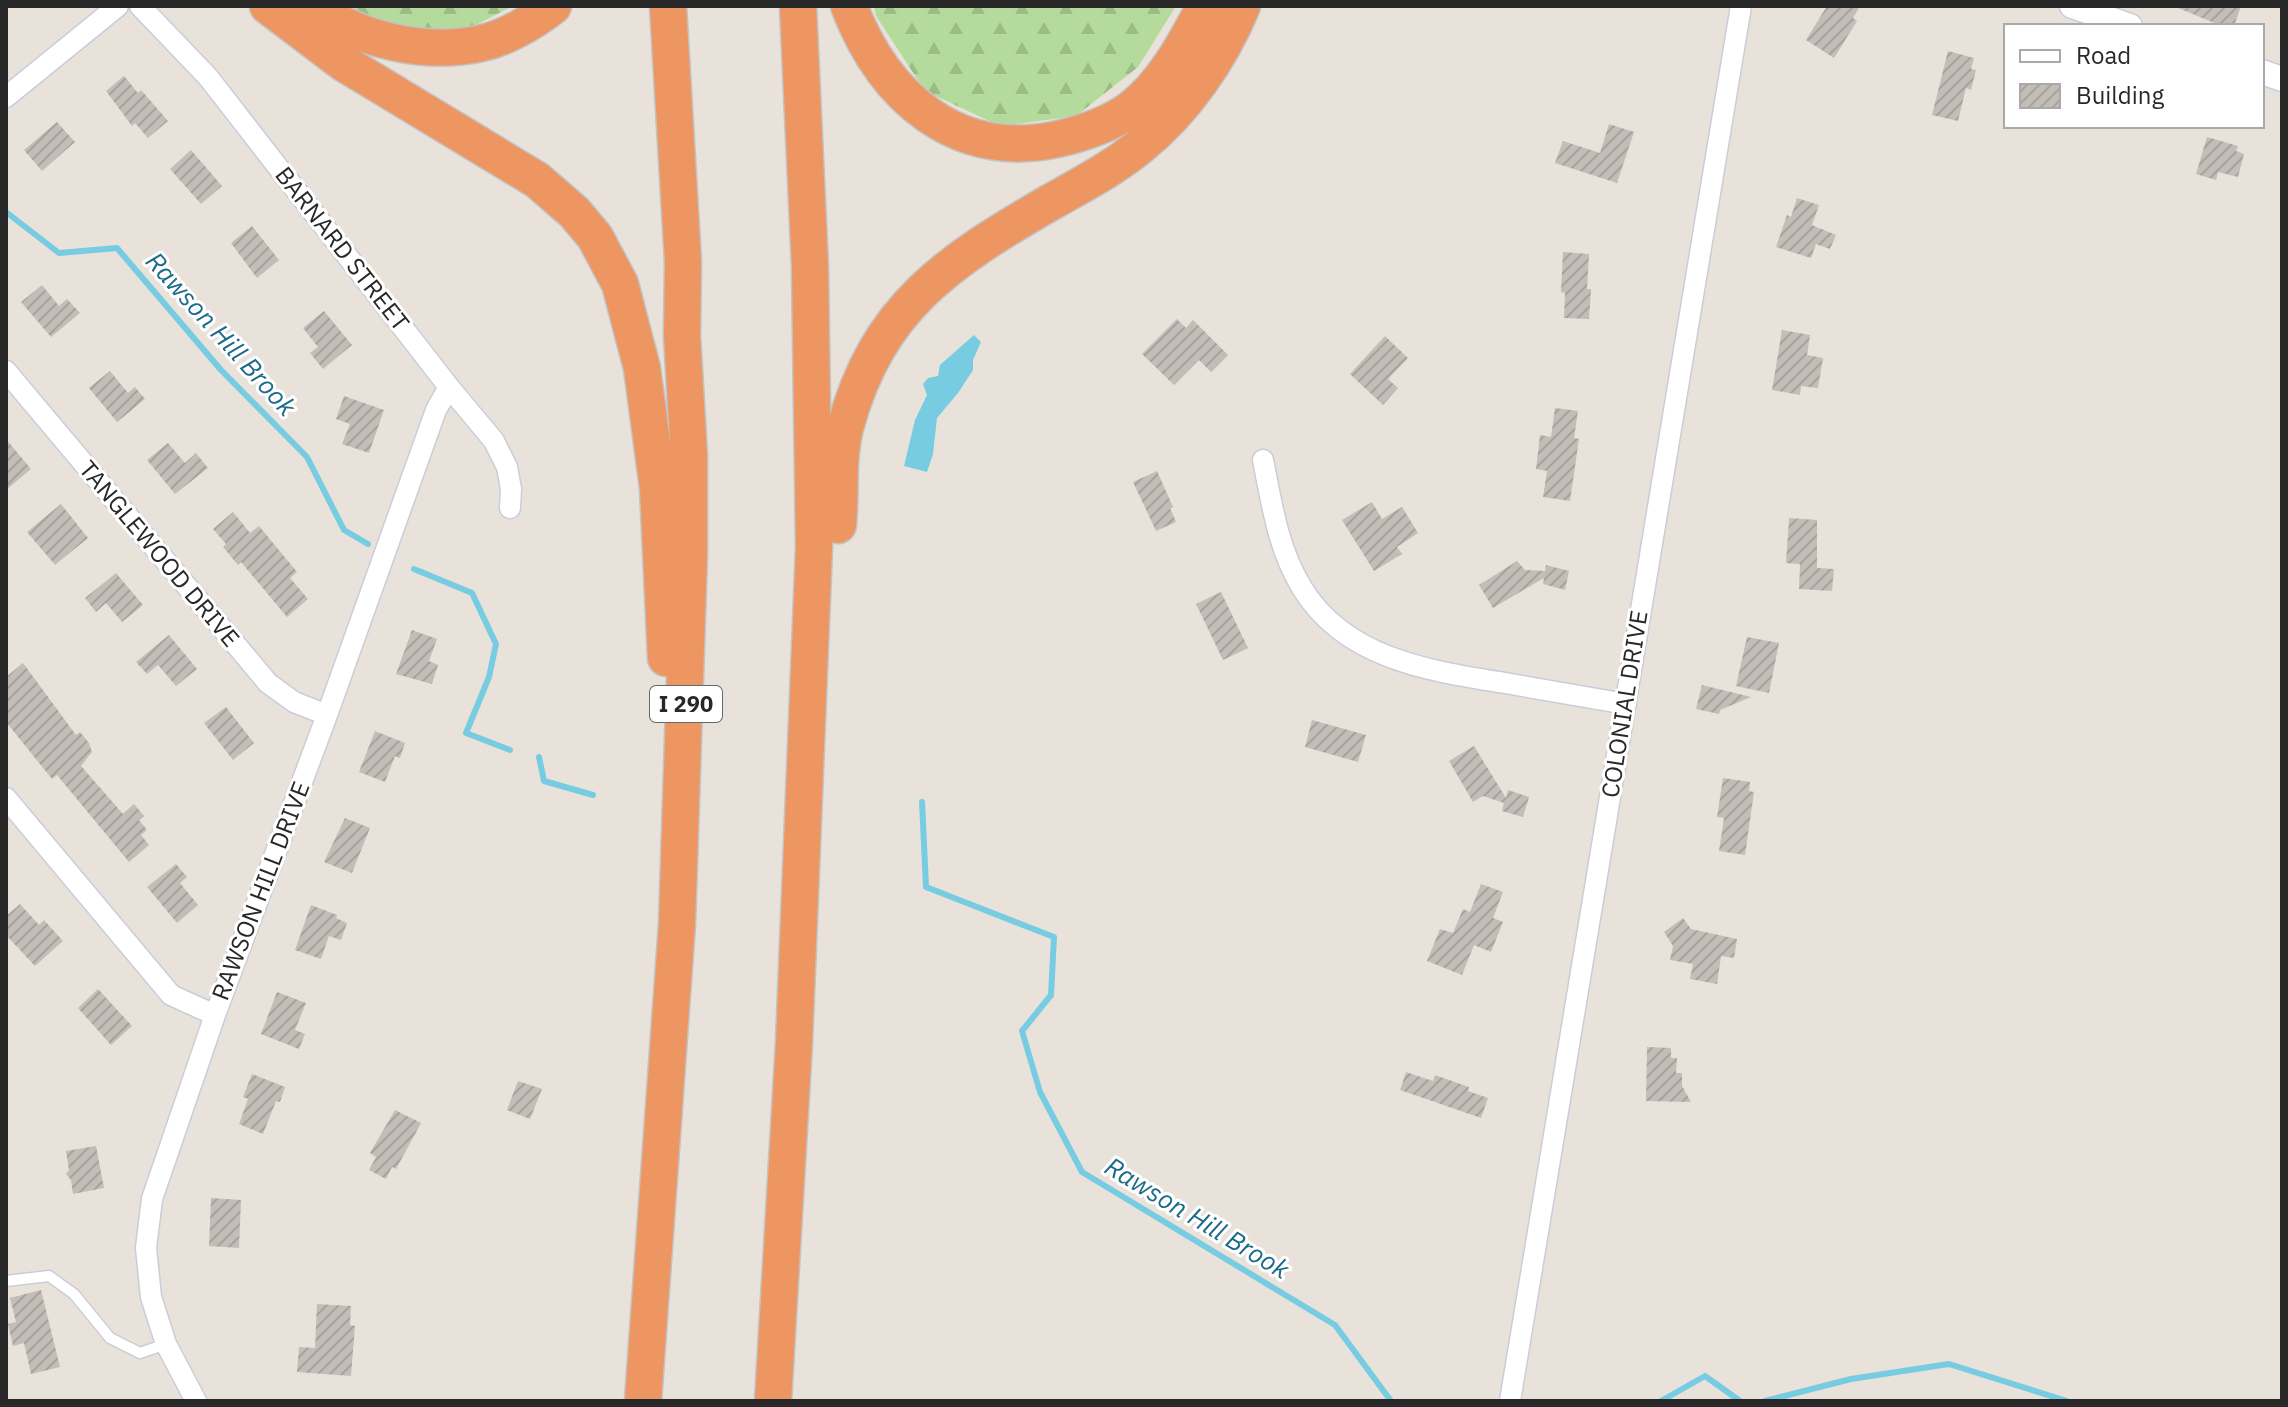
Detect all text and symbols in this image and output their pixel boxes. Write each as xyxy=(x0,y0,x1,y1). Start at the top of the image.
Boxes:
legend xyxy=(2004,24,2264,128)
text: Road xyxy=(2076,39,2131,71)
text: Building xyxy=(2076,79,2164,111)
street label: BARNARD STREET xyxy=(269,160,417,337)
water label: Rawson Hill Brook xyxy=(139,244,305,423)
street label: TANGLEWOOD DRIVE xyxy=(72,453,247,653)
street label: COLONIAL DRIVE xyxy=(1593,608,1655,800)
road number: I 290 xyxy=(650,686,722,722)
street label: RAWSON HILL DRIVE xyxy=(204,777,316,1004)
water label: Rawson Hill Brook xyxy=(1099,1149,1296,1286)

